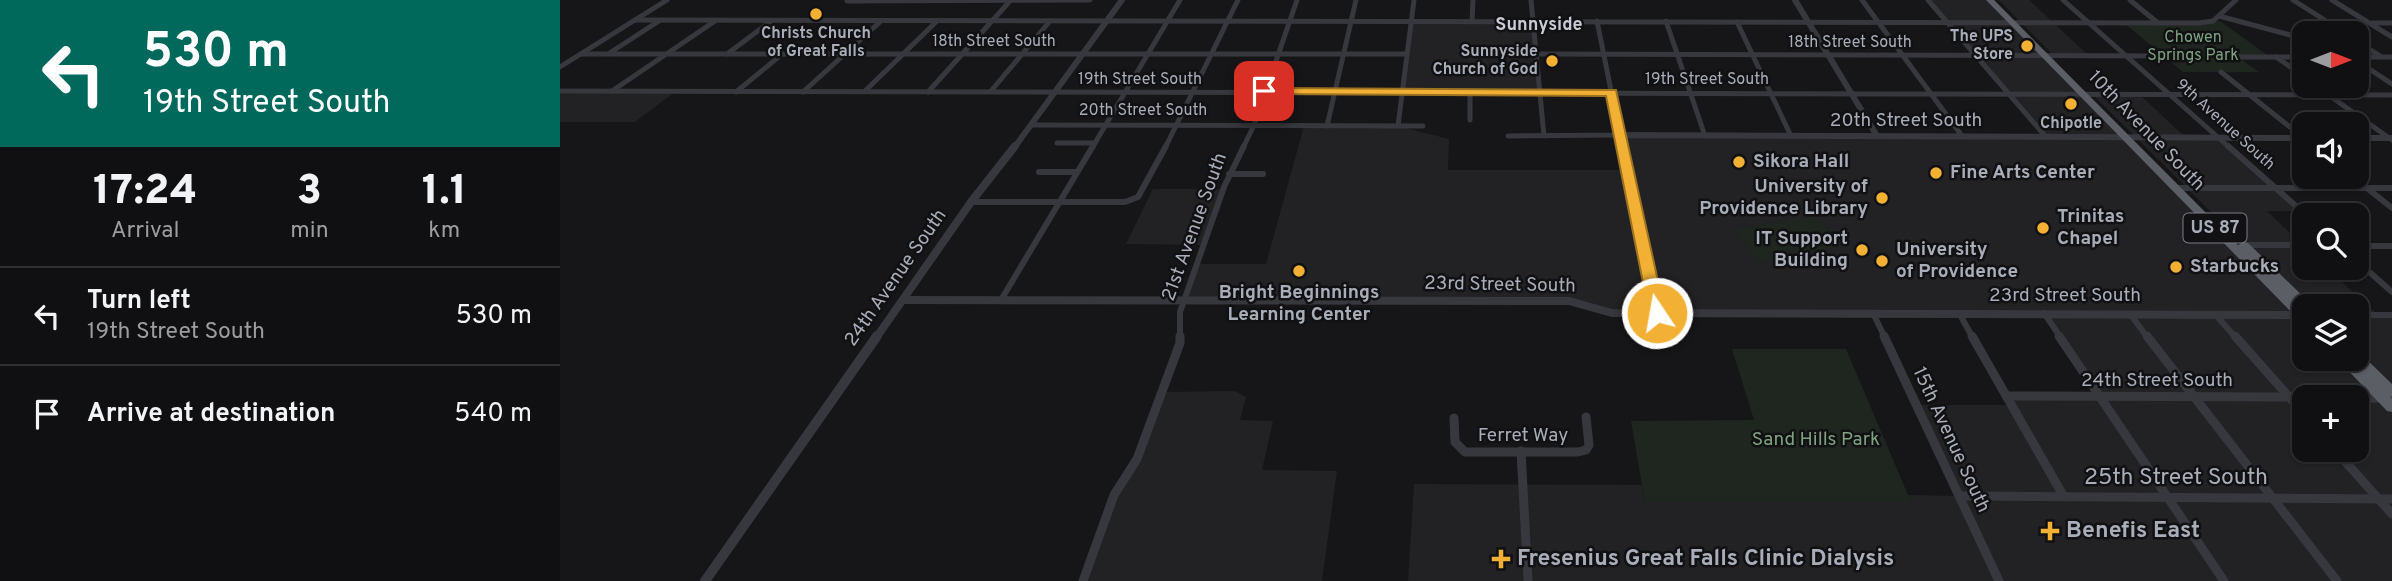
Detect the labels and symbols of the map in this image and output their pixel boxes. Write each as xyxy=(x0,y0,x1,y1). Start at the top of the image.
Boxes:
marker: Christs Church of Great Falls xyxy=(808,6,824,22)
district label: Sunnyside xyxy=(1495,14,1583,37)
north arrow xyxy=(2292,21,2370,98)
place label: Christs Church of Great Falls xyxy=(761,24,871,62)
place label: The UPS Store xyxy=(1950,27,2013,65)
park label: Chowen Springs Park xyxy=(2147,28,2239,66)
street label: 18th Street South xyxy=(932,32,1056,52)
street label: 18th Street South xyxy=(1788,33,1912,53)
marker: The UPS Store xyxy=(2019,38,2035,54)
place label: Sunnyside Church of God xyxy=(1432,42,1538,80)
marker: Sunnyside Church of God xyxy=(1544,53,1560,69)
pin xyxy=(1234,61,1294,121)
street label: 10th Avenue South xyxy=(2082,66,2210,196)
street label: 19th Street South xyxy=(1078,70,1202,90)
street label: 19th Street South xyxy=(1645,70,1769,90)
street label: 9th Avenue South xyxy=(2171,75,2279,175)
marker: Chipotle xyxy=(2063,96,2079,112)
street label: 20th Street South xyxy=(1079,101,1207,121)
street label: 20th Street South xyxy=(1830,109,1982,133)
place label: Chipotle xyxy=(2040,114,2102,134)
street label: 21st Avenue South xyxy=(1157,150,1233,304)
place label: Sikora Hall xyxy=(1753,150,1849,174)
marker: Sikora Hall xyxy=(1731,154,1747,170)
place label: Fine Arts Center xyxy=(1950,161,2095,185)
marker: Fine Arts Center xyxy=(1928,165,1944,181)
place label: University of Providence Library xyxy=(1699,175,1868,221)
marker: University of Providence Library xyxy=(1874,190,1890,206)
street label: 24th Avenue South xyxy=(840,205,952,351)
place label: Trinitas Chapel xyxy=(2057,205,2124,251)
road number: US 87 xyxy=(2184,213,2246,242)
marker: Trinitas Chapel xyxy=(2035,220,2051,236)
place label: IT Support Building xyxy=(1755,227,1848,273)
place label: University of Providence xyxy=(1896,238,2018,284)
marker: IT Support Building xyxy=(1854,242,1870,258)
marker: University of Providence xyxy=(1874,253,1890,269)
place label: Starbucks xyxy=(2190,255,2279,279)
marker: Starbucks xyxy=(2168,259,2184,275)
marker: Bright Beginnings Learning Center xyxy=(1291,263,1307,279)
street label: 23rd Street South xyxy=(1424,272,1576,298)
position arrow xyxy=(1620,276,1694,350)
place label: Bright Beginnings Learning Center xyxy=(1219,281,1379,327)
street label: 23rd Street South xyxy=(1989,284,2141,308)
street label: 15th Avenue South xyxy=(1907,363,1995,517)
street label: 24th Street South xyxy=(2081,369,2233,393)
street label: Ferret Way xyxy=(1478,424,1568,448)
park label: Sand Hills Park xyxy=(1752,428,1880,452)
street label: 25th Street South xyxy=(2084,464,2268,493)
place label: Benefis East xyxy=(2066,517,2200,546)
marker: Benefis East xyxy=(2040,521,2060,541)
place label: Fresenius Great Falls Clinic Dialysis xyxy=(1517,545,1894,574)
marker: Fresenius Great Falls Clinic Dialysis xyxy=(1491,549,1511,569)

